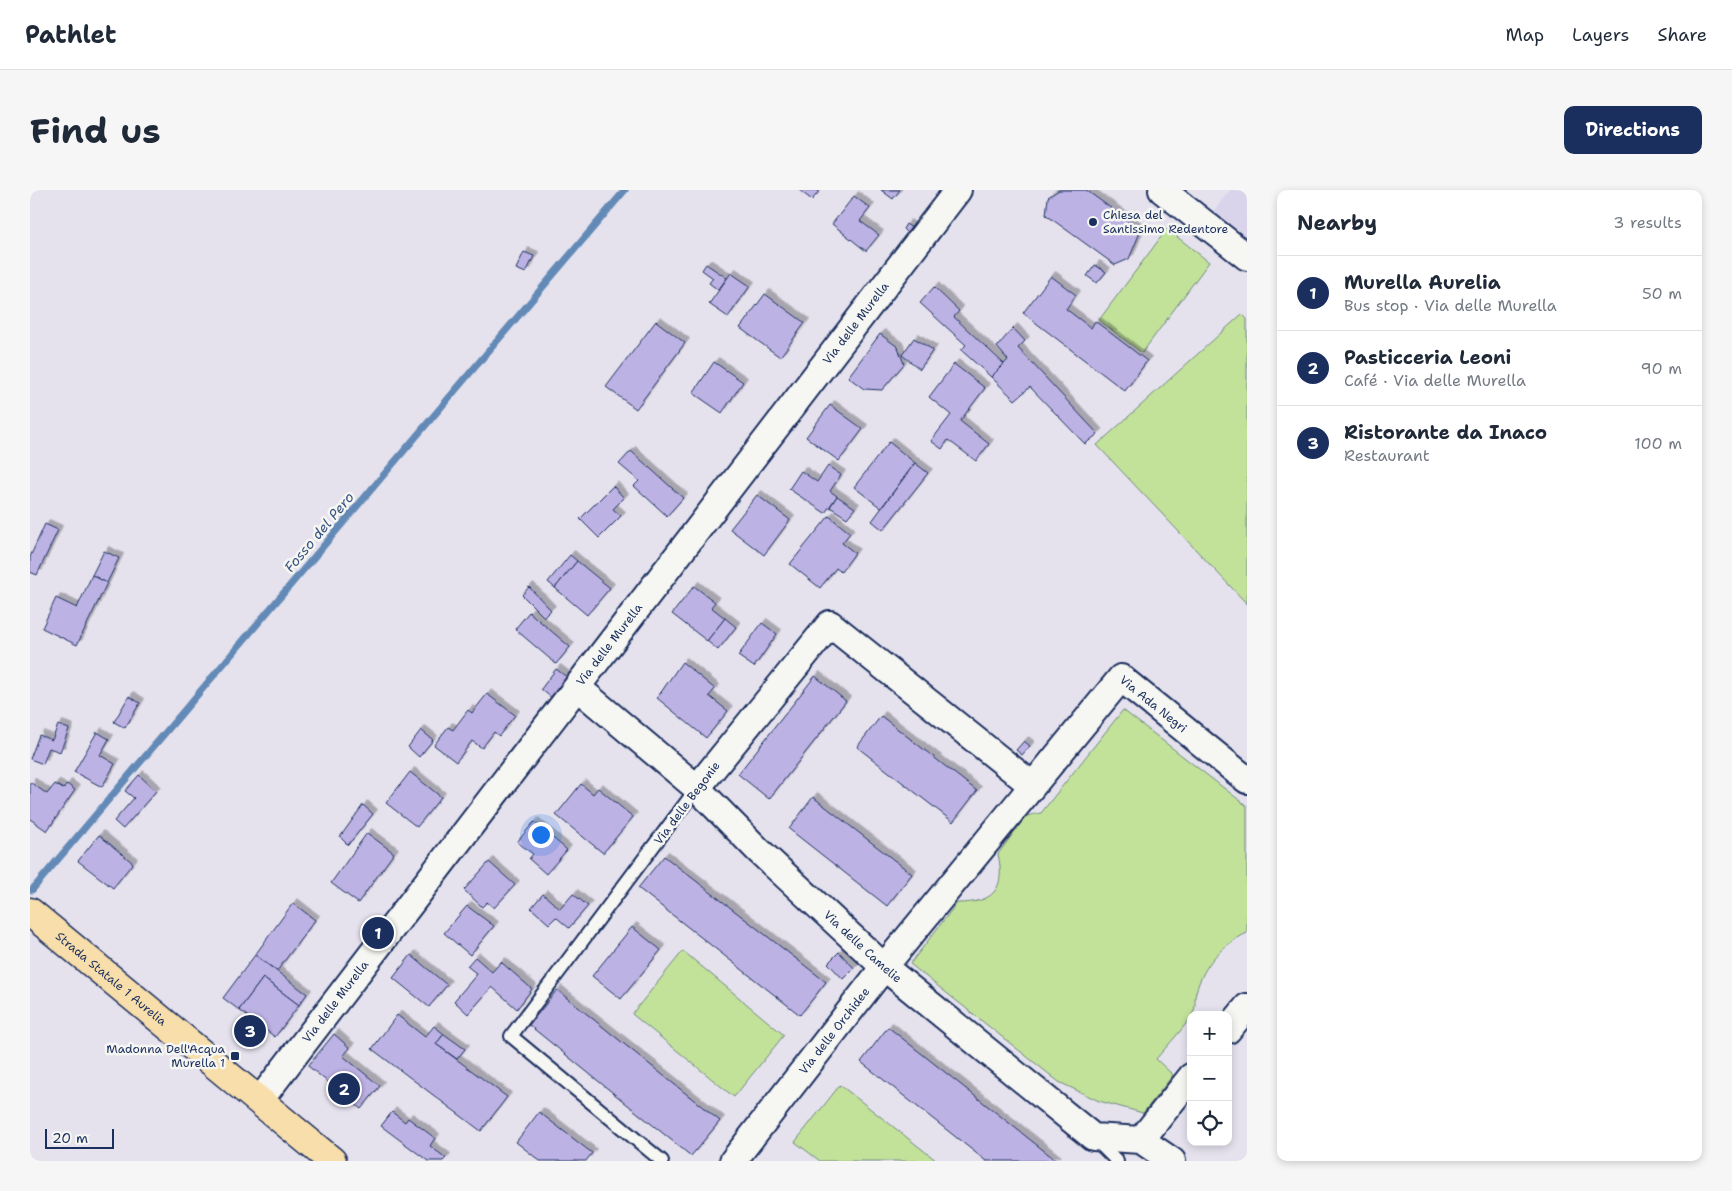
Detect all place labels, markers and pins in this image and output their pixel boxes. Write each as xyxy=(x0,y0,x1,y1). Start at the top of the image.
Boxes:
place label: Chiesa del Santissimo Redentore xyxy=(1103,207,1229,237)
marker: Chiesa del Santissimo Redentore xyxy=(1087,216,1099,228)
pin: 1 xyxy=(362,914,394,952)
pin: 3 xyxy=(234,1012,266,1050)
place label: Madonna Dell'Acqua Murella 1 xyxy=(106,1041,226,1071)
marker: Madonna Dell'Acqua Murella 1 xyxy=(229,1050,241,1062)
pin: 2 xyxy=(328,1070,360,1108)

